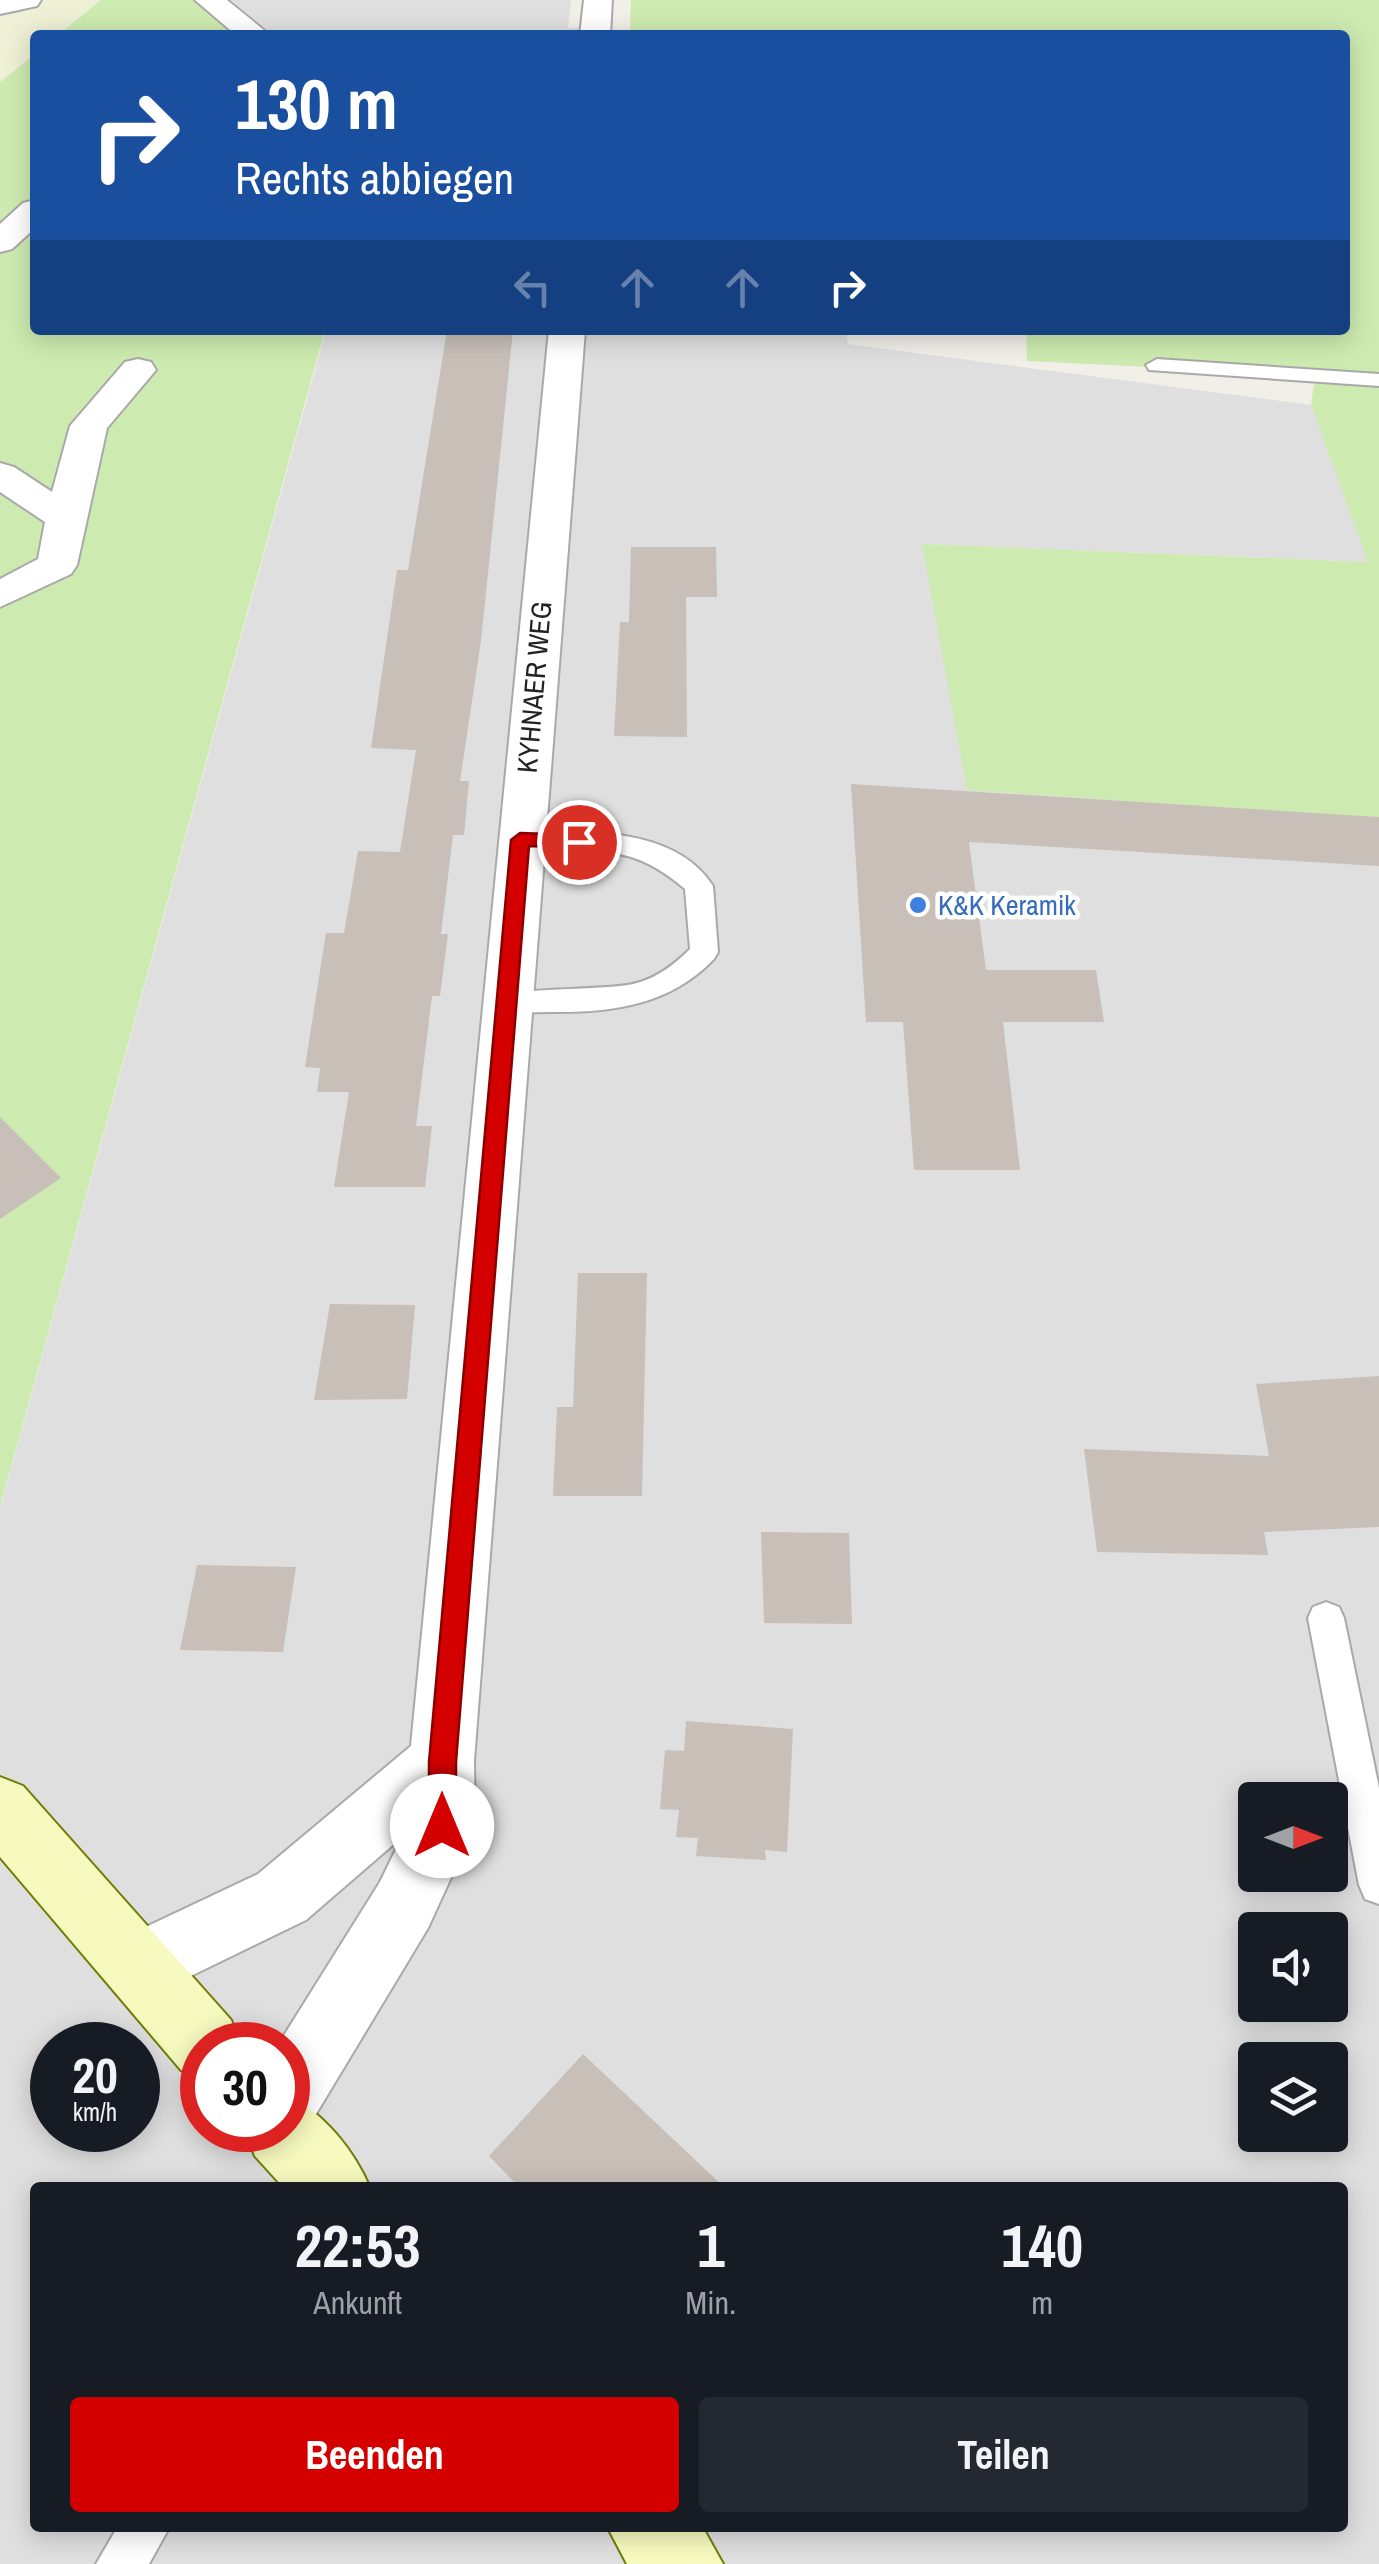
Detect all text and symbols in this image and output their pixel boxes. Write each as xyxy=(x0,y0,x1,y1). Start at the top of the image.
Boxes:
text: 130 m xyxy=(235,57,398,151)
icon: right xyxy=(70,70,200,200)
text: Rechts abbiegen xyxy=(235,147,514,208)
icon: left xyxy=(505,260,560,315)
icon: ahead xyxy=(610,260,665,315)
icon: ahead xyxy=(715,260,770,315)
icon: right xyxy=(820,260,875,315)
street label: KYHNAER WEG xyxy=(508,600,560,774)
pin xyxy=(537,800,622,885)
icon: arrive xyxy=(552,815,607,870)
place label: K&K Keramik xyxy=(938,886,1076,924)
marker: K&K Keramik xyxy=(907,894,929,916)
position arrow xyxy=(390,1774,494,1878)
north arrow xyxy=(1238,1782,1348,1892)
map controls xyxy=(1238,1782,1348,2152)
button: sound xyxy=(1238,1912,1348,2022)
speed limit sign: 30 xyxy=(180,2022,310,2152)
text: 20 xyxy=(72,2041,118,2109)
button: layers xyxy=(1238,2042,1348,2152)
text: km/h xyxy=(73,2095,117,2129)
text: 22:53 xyxy=(295,2205,421,2286)
text: 1 xyxy=(697,2205,725,2286)
text: 140 xyxy=(1001,2205,1083,2286)
text: Ankunft xyxy=(313,2281,402,2324)
text: Min. xyxy=(685,2281,736,2324)
text: m xyxy=(1031,2281,1053,2324)
button: Beenden xyxy=(70,2397,679,2512)
button: Teilen xyxy=(699,2397,1308,2512)

